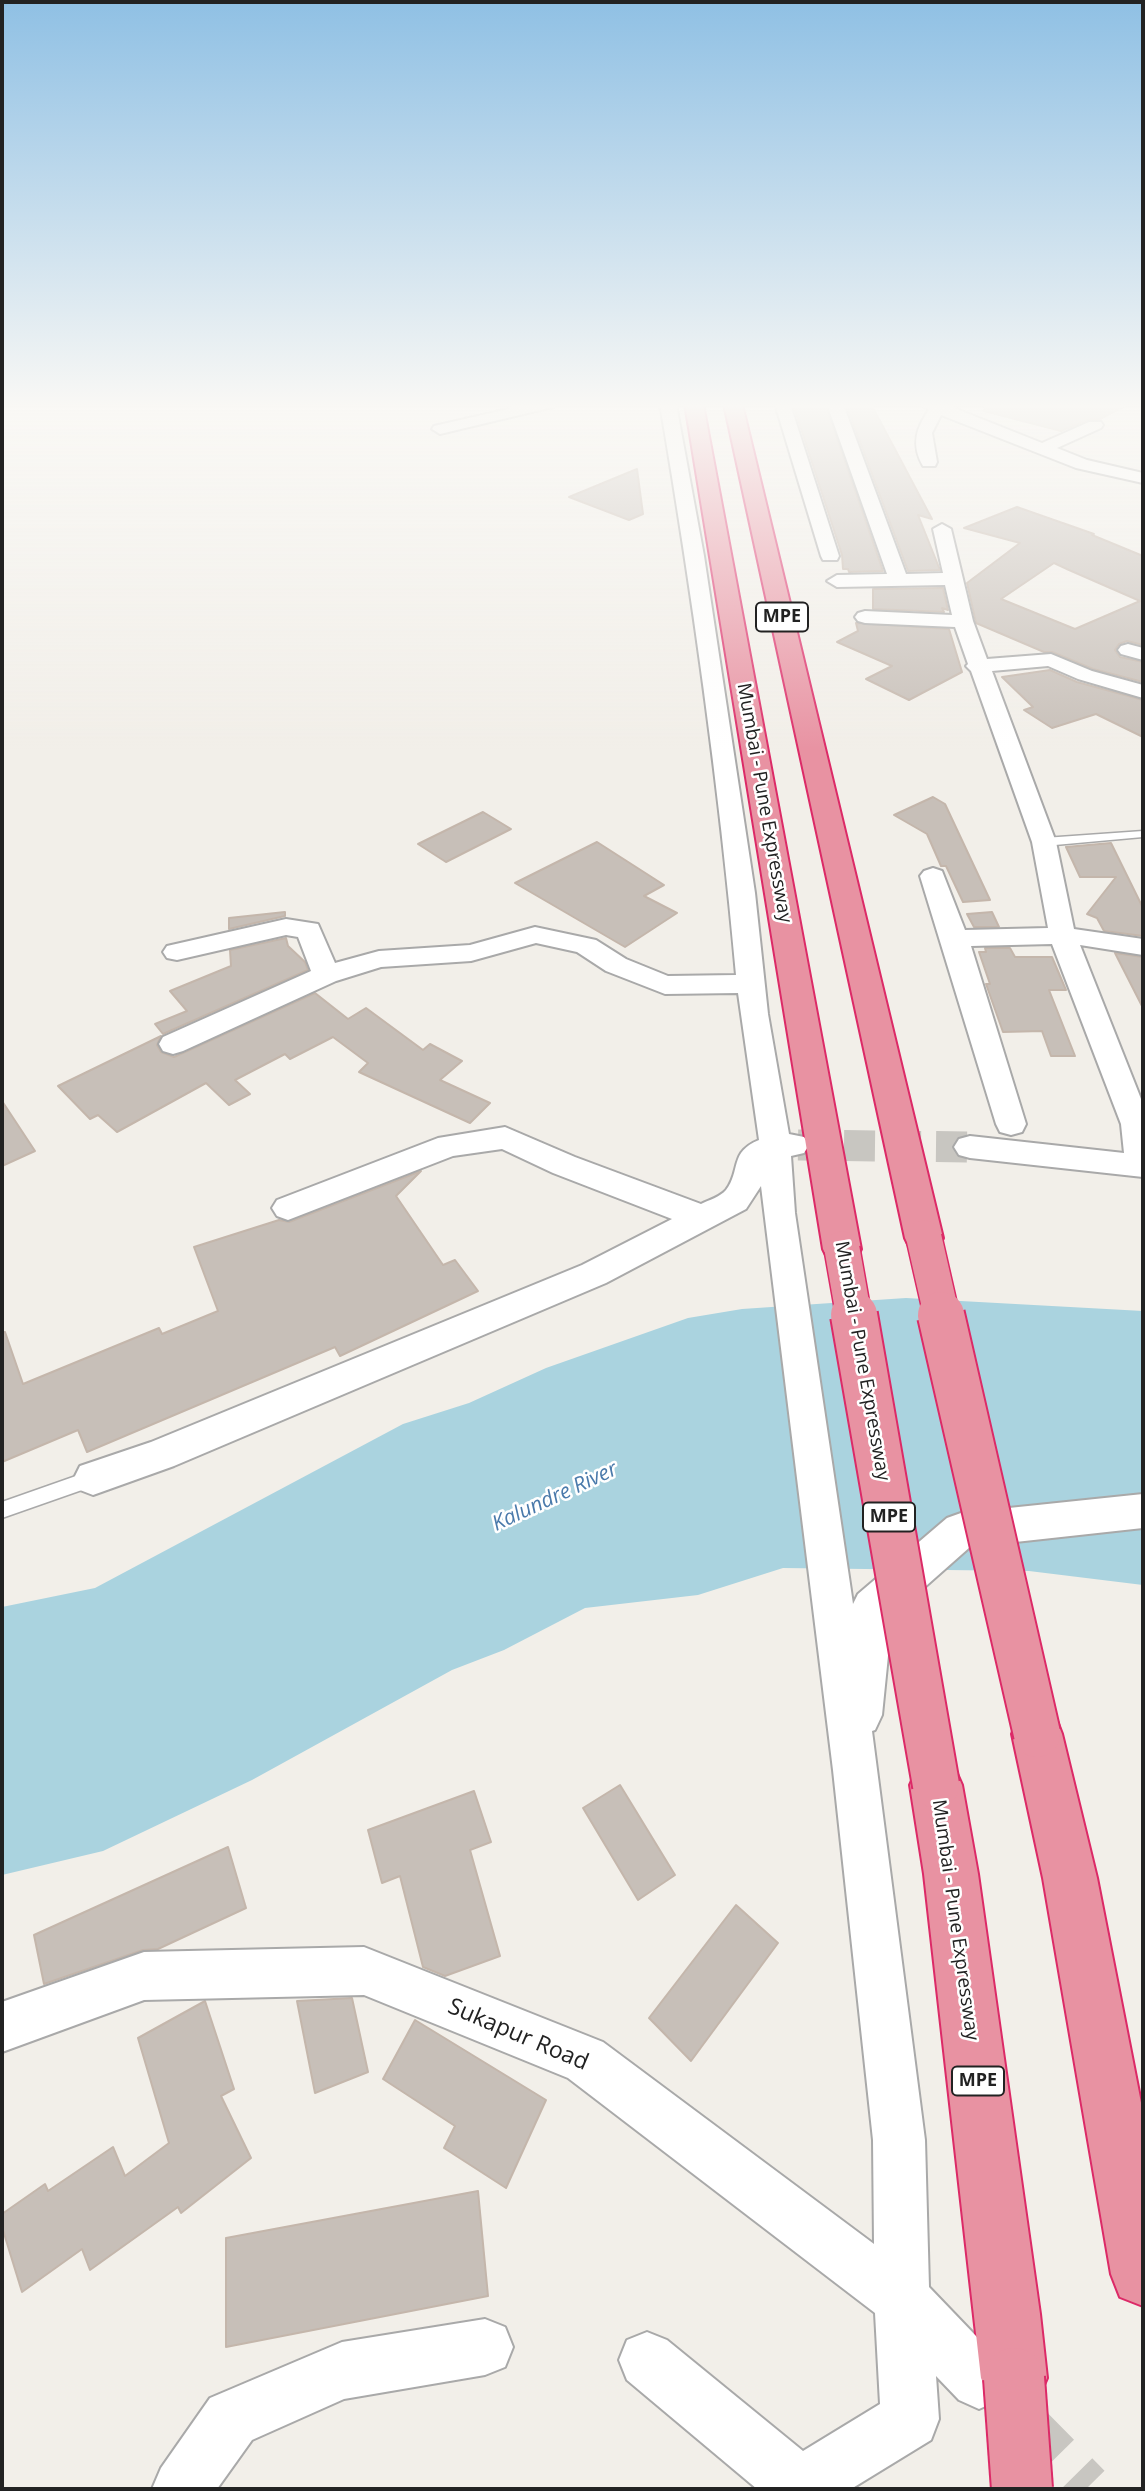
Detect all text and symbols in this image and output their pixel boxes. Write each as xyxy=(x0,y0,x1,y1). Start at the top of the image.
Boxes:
road number: MPE xyxy=(756,602,808,632)
street label: Mumbai - Pune Expressway xyxy=(732,681,796,925)
street label: Mumbai - Pune Expressway xyxy=(830,1239,894,1483)
water label: Kalundre River xyxy=(488,1457,622,1537)
road number: MPE xyxy=(863,1502,915,1532)
street label: Mumbai - Pune Expressway xyxy=(927,1798,983,2042)
street label: Sukapur Road xyxy=(444,1993,592,2077)
road number: MPE xyxy=(952,2066,1004,2096)

